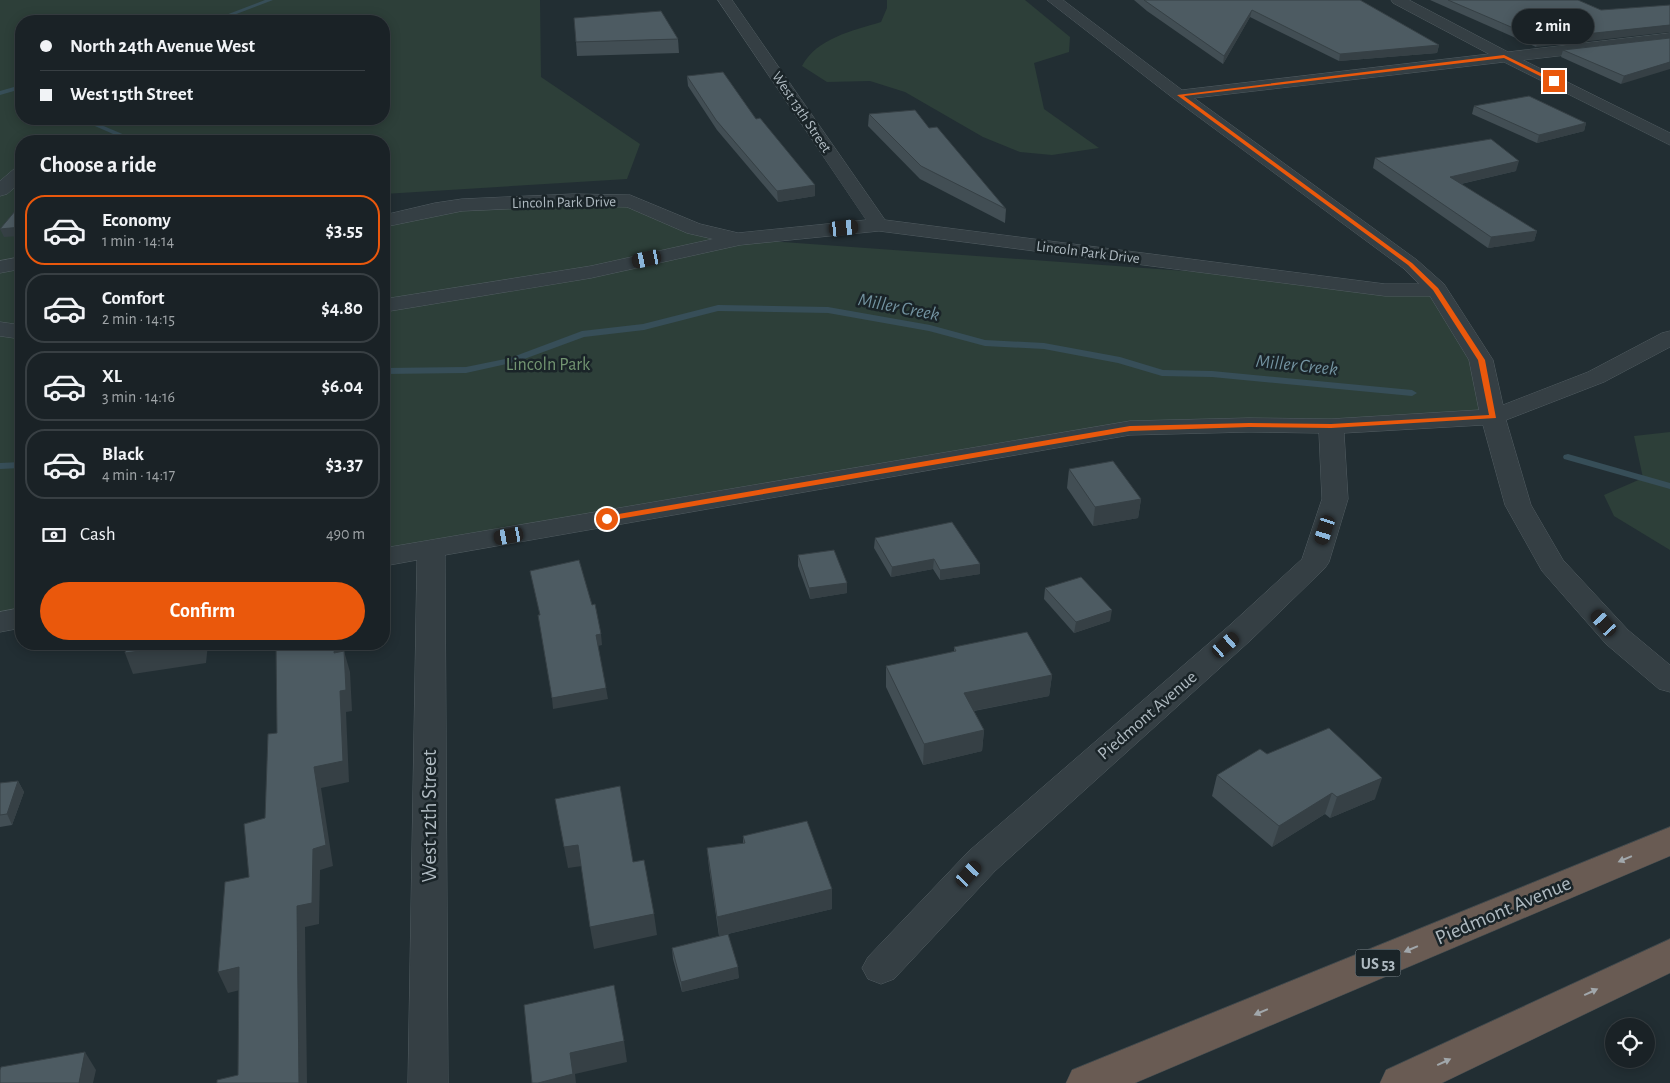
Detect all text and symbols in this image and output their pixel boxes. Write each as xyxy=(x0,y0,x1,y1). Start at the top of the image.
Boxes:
callout: 2 min xyxy=(1513,8,1595,44)
text: 2 min xyxy=(1535,18,1571,34)
text: North 24th Avenue West xyxy=(70,37,255,56)
street label: West 13th Street xyxy=(769,69,834,156)
route end xyxy=(1543,70,1565,92)
text: West 15th Street xyxy=(70,85,193,104)
text: Choose a ride xyxy=(40,154,156,176)
street label: Lincoln Park Drive xyxy=(512,194,616,211)
icon: car xyxy=(42,208,87,253)
text: Economy xyxy=(102,211,171,230)
car xyxy=(828,219,859,237)
text: $3.55 xyxy=(325,221,363,240)
text: 1 min · 14:14 xyxy=(102,233,174,249)
street label: Lincoln Park Drive xyxy=(1035,239,1141,266)
car xyxy=(630,249,663,269)
icon: car xyxy=(42,286,87,331)
text: Comfort xyxy=(102,289,164,308)
water label: Miller Creek xyxy=(856,290,941,325)
text: $4.80 xyxy=(321,299,363,318)
text: 2 min · 14:15 xyxy=(102,311,175,327)
water label: Miller Creek xyxy=(1255,352,1339,379)
park label: Lincoln Park xyxy=(506,356,591,374)
icon: car xyxy=(42,364,87,409)
text: XL xyxy=(102,367,122,386)
text: $6.04 xyxy=(321,377,363,396)
text: 3 min · 14:16 xyxy=(102,389,175,405)
icon: car xyxy=(42,442,87,487)
text: Black xyxy=(102,445,144,464)
text: $3.37 xyxy=(326,455,363,474)
text: 4 min · 14:17 xyxy=(102,467,175,483)
route start xyxy=(596,508,618,530)
car xyxy=(1313,513,1336,547)
icon: cash xyxy=(40,521,68,549)
text: Cash xyxy=(80,525,116,544)
text: 490 m xyxy=(326,526,365,542)
car xyxy=(492,526,525,546)
button: Confirm xyxy=(40,582,365,640)
car xyxy=(1588,607,1619,639)
car xyxy=(1209,629,1242,661)
street label: Piedmont Avenue xyxy=(1095,668,1201,764)
street label: West 12th Street xyxy=(419,749,440,882)
one-way arrow xyxy=(1618,856,1632,864)
car xyxy=(953,858,984,890)
street label: Piedmont Avenue xyxy=(1432,872,1574,949)
one-way arrow xyxy=(1403,946,1418,953)
road number: US 53 xyxy=(1356,950,1400,976)
one-way arrow xyxy=(1583,988,1598,997)
one-way arrow xyxy=(1254,1008,1268,1016)
map controls xyxy=(1605,1018,1655,1068)
button: locate xyxy=(1605,1018,1655,1068)
one-way arrow xyxy=(1437,1058,1451,1066)

